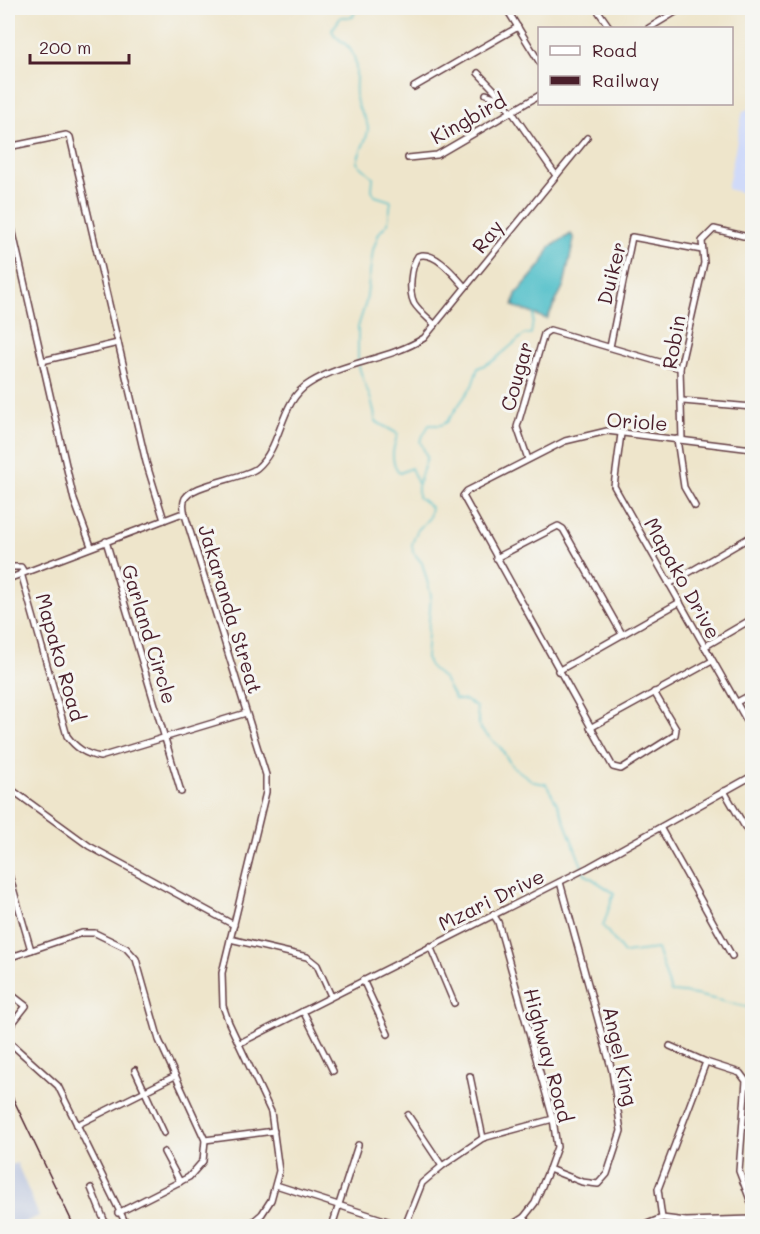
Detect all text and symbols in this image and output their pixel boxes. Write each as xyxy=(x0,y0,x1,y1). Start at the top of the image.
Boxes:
scale bar xyxy=(30,27,129,65)
legend xyxy=(538,27,733,105)
text: 200 m xyxy=(39,35,91,59)
text: Road xyxy=(592,38,637,62)
text: Railway xyxy=(592,68,659,92)
street label: Kingbird xyxy=(426,87,510,149)
street label: Ray xyxy=(466,214,508,258)
street label: Duiker xyxy=(591,239,631,307)
street label: Robin xyxy=(655,313,691,371)
street label: Cougar xyxy=(494,338,538,414)
street label: Oriole xyxy=(606,406,668,436)
street label: Mapako Drive xyxy=(639,513,727,643)
street label: Jakaranda Streat xyxy=(193,521,269,697)
street label: Garland Circle xyxy=(116,561,184,707)
street label: Mapako Road xyxy=(30,590,92,724)
street label: Mzari Drive xyxy=(434,862,548,936)
street label: Highway Road xyxy=(519,985,579,1125)
street label: Angel King xyxy=(598,1004,644,1108)

